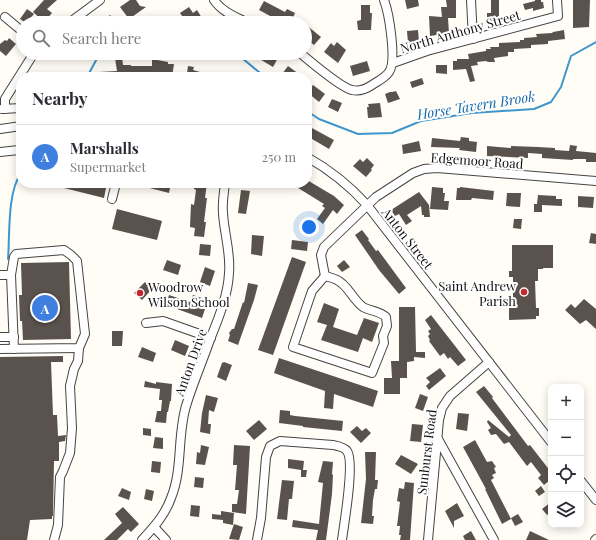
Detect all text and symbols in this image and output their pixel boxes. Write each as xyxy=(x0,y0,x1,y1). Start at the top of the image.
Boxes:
street label: North Anthony Street xyxy=(398,6,522,56)
search box xyxy=(16,16,312,60)
icon: search xyxy=(30,27,52,49)
text: Search here xyxy=(62,28,141,48)
water label: Horse Tavern Brook xyxy=(415,86,536,124)
text: Nearby xyxy=(32,87,87,109)
text: Marshalls xyxy=(70,138,139,158)
text: A xyxy=(41,148,49,165)
text: 250 m xyxy=(262,148,296,165)
street label: Edgemoor Road xyxy=(430,148,524,172)
text: Supermarket xyxy=(70,158,146,175)
street label: Anton Street xyxy=(378,203,438,273)
your location xyxy=(299,217,319,237)
place label: Saint Andrew Parish xyxy=(438,277,516,309)
place label: Woodrow Wilson School xyxy=(147,278,230,310)
marker: Saint Andrew Parish xyxy=(519,287,529,297)
marker: Woodrow Wilson School xyxy=(135,288,145,298)
pin: A xyxy=(32,293,58,323)
street label: Anton Drive xyxy=(170,326,210,399)
map controls xyxy=(548,384,584,528)
button: + xyxy=(548,384,584,420)
street label: Sunburst Road xyxy=(412,408,440,496)
button: − xyxy=(548,420,584,456)
button: locate xyxy=(548,456,584,492)
button: layers xyxy=(548,492,584,528)

